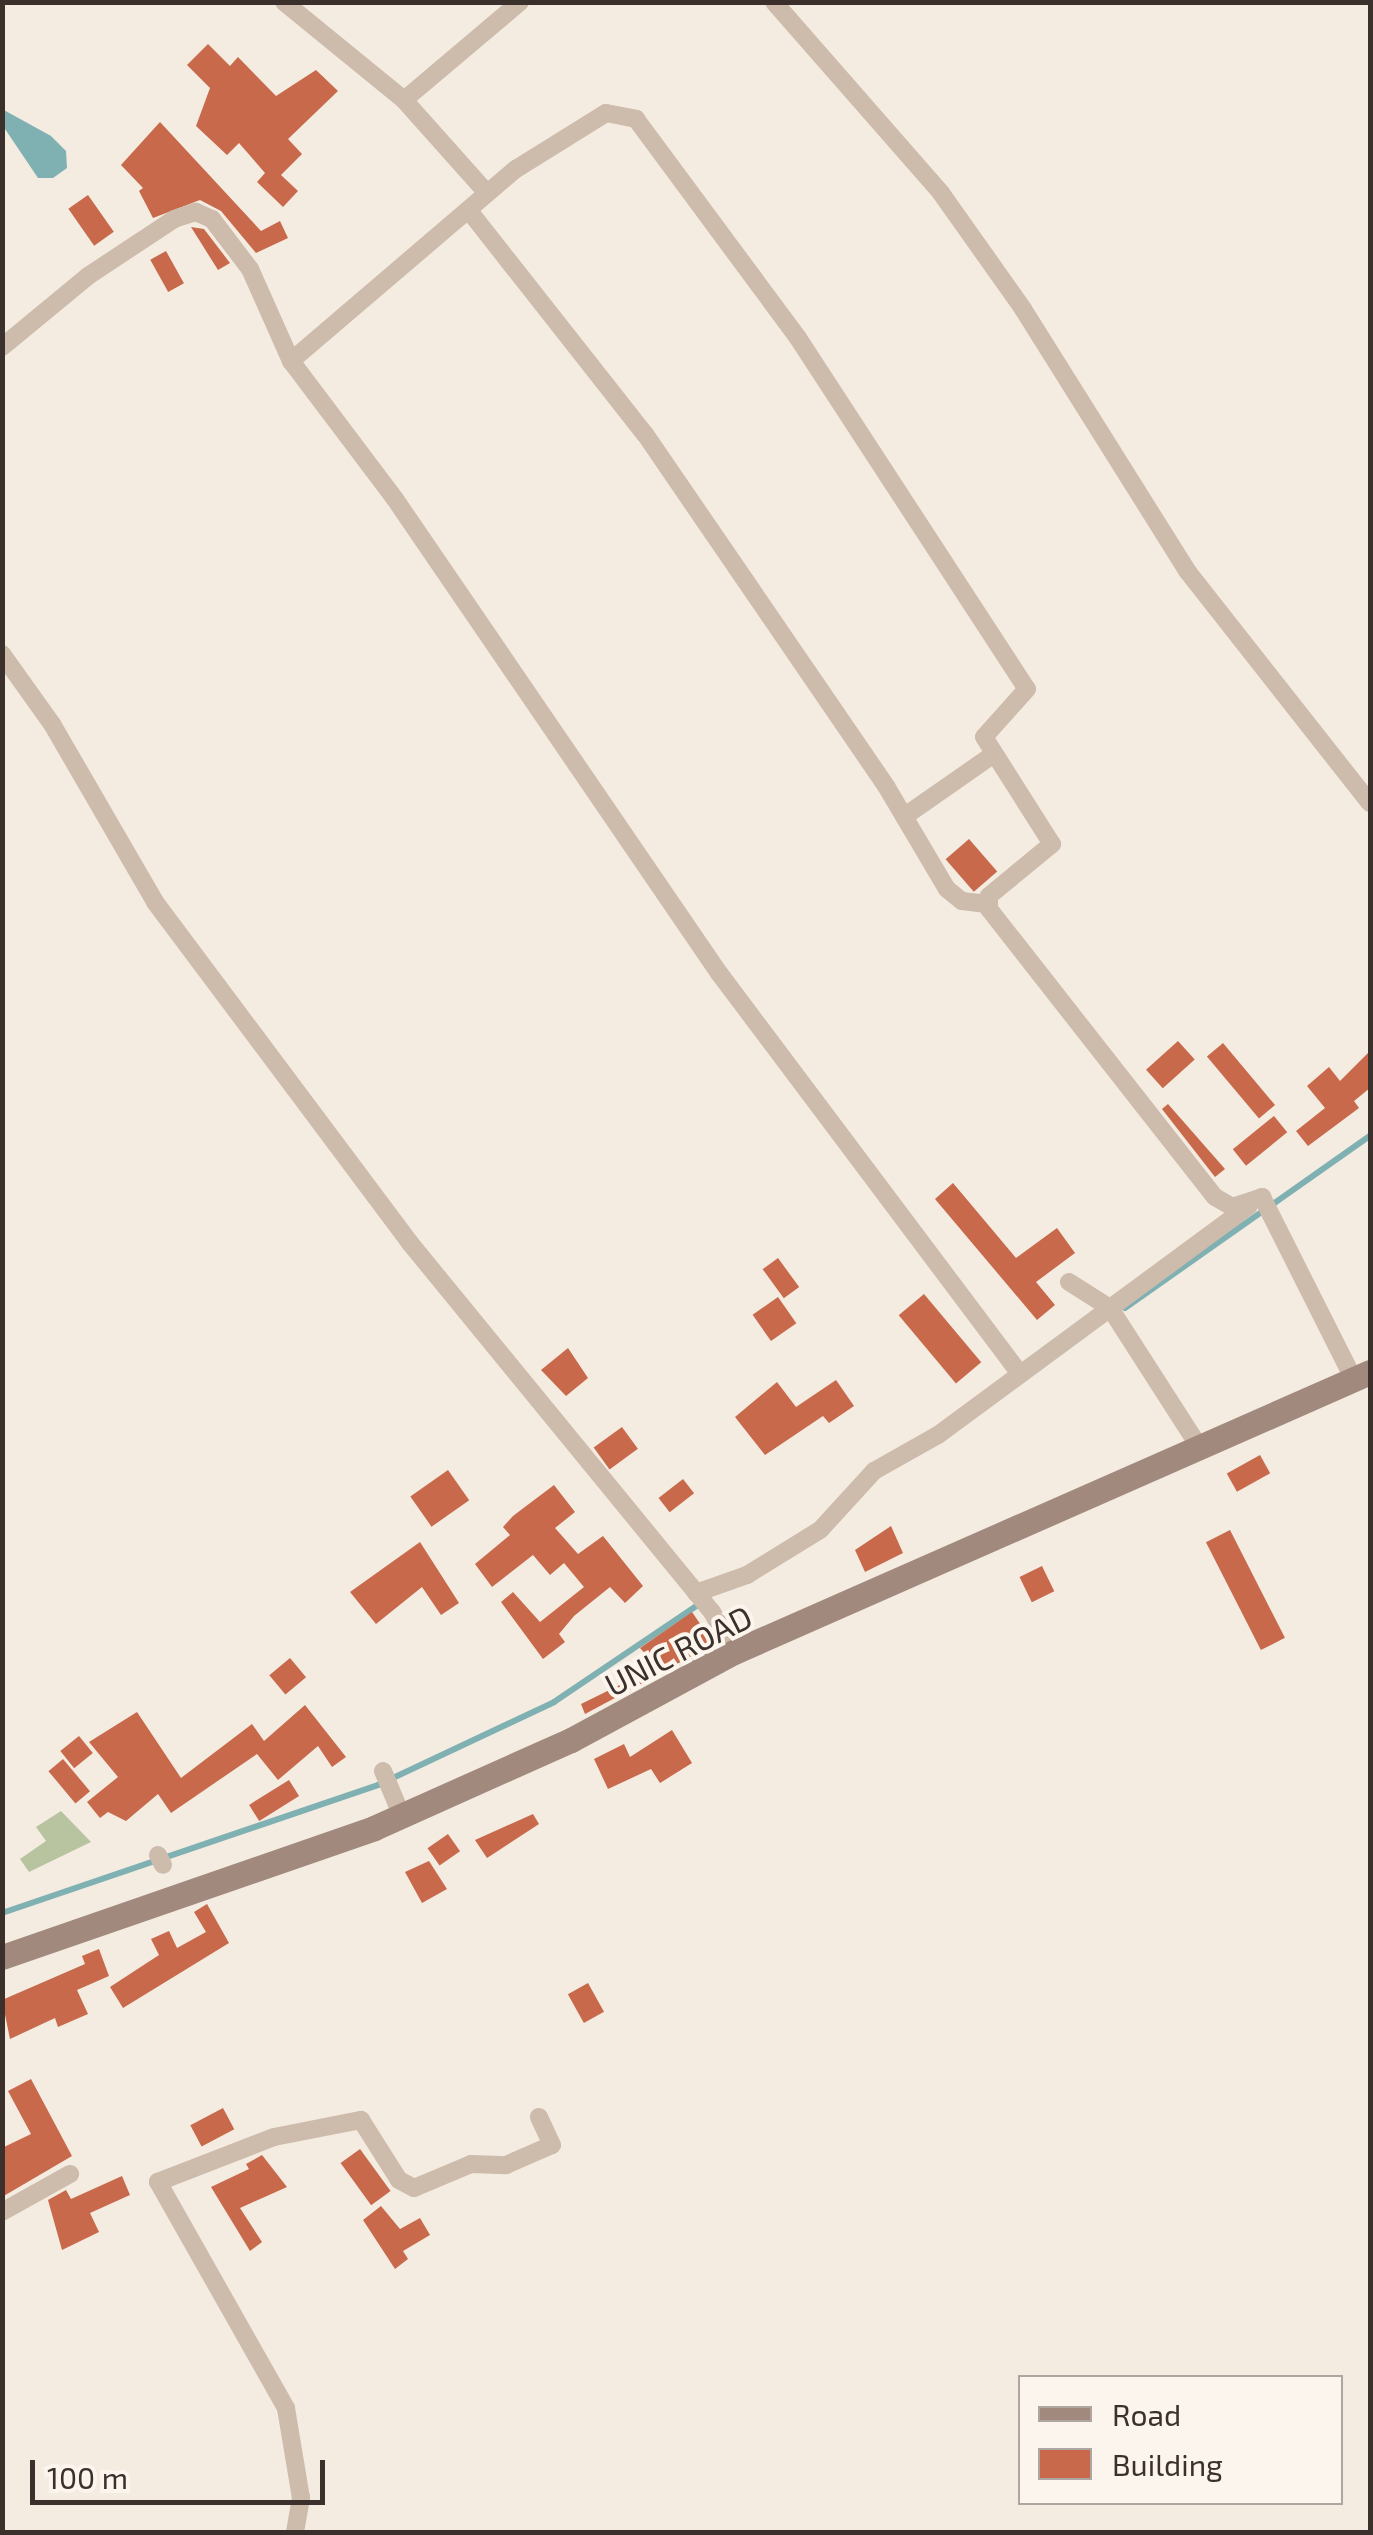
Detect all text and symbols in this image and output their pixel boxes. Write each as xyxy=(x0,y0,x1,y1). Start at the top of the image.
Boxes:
street label: UNIC ROAD xyxy=(598,1597,758,1703)
legend xyxy=(1018,2375,1343,2505)
text: Road xyxy=(1112,2396,1181,2432)
scale bar xyxy=(35,2440,330,2502)
text: Building xyxy=(1112,2446,1223,2482)
text: 100 m xyxy=(47,2459,128,2495)

